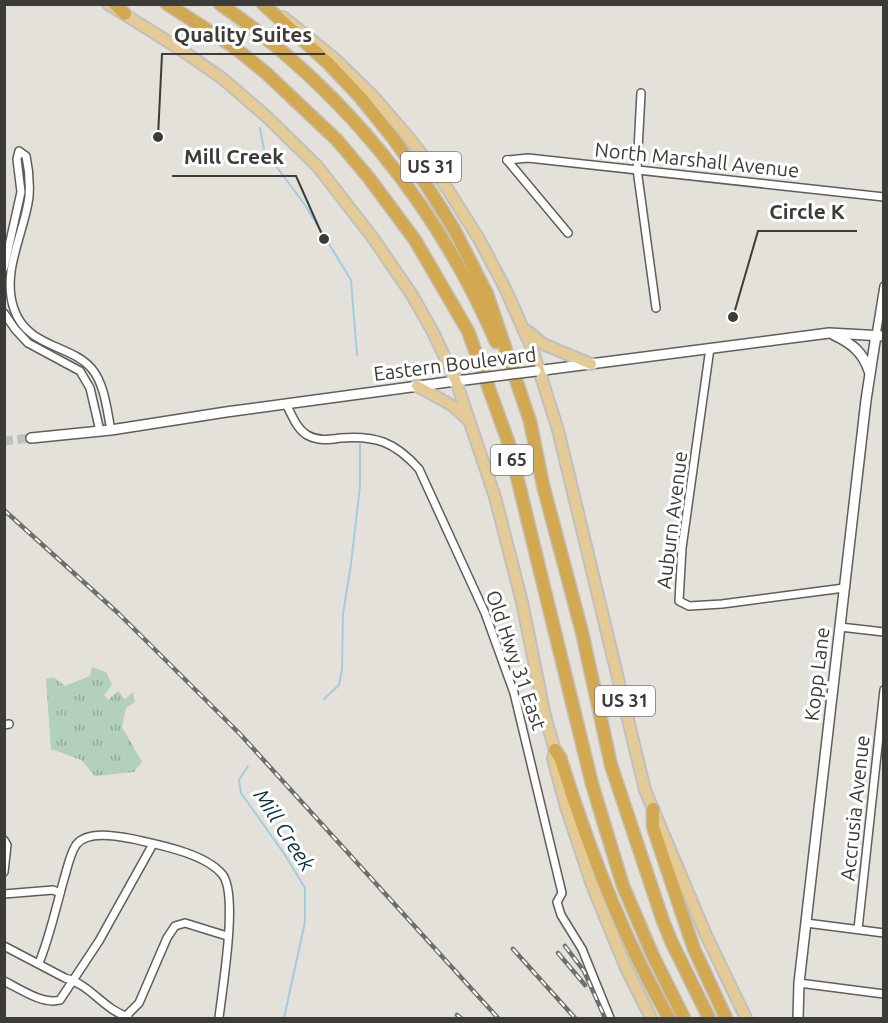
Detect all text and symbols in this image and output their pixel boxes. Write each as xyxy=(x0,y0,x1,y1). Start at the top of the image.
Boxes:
callout: Quality Suites xyxy=(162,15,325,54)
text: Quality Suites xyxy=(174,22,312,46)
callout: Mill Creek xyxy=(172,137,296,176)
street label: North Marshall Avenue xyxy=(594,137,800,182)
text: Mill Creek xyxy=(184,144,284,168)
road number: US 31 xyxy=(401,152,461,182)
callout: Circle K xyxy=(758,192,857,231)
text: Circle K xyxy=(769,199,845,223)
street label: Eastern Boulevard xyxy=(372,342,538,385)
road number: I 65 xyxy=(491,445,533,475)
street label: Auburn Avenue xyxy=(652,450,691,590)
street label: Old Hwy 31 East xyxy=(482,587,551,733)
street label: Kopp Lane xyxy=(799,626,834,722)
road number: US 31 xyxy=(595,686,655,716)
street label: Accrusia Avenue xyxy=(835,734,874,882)
water label: Mill Creek xyxy=(249,784,320,875)

